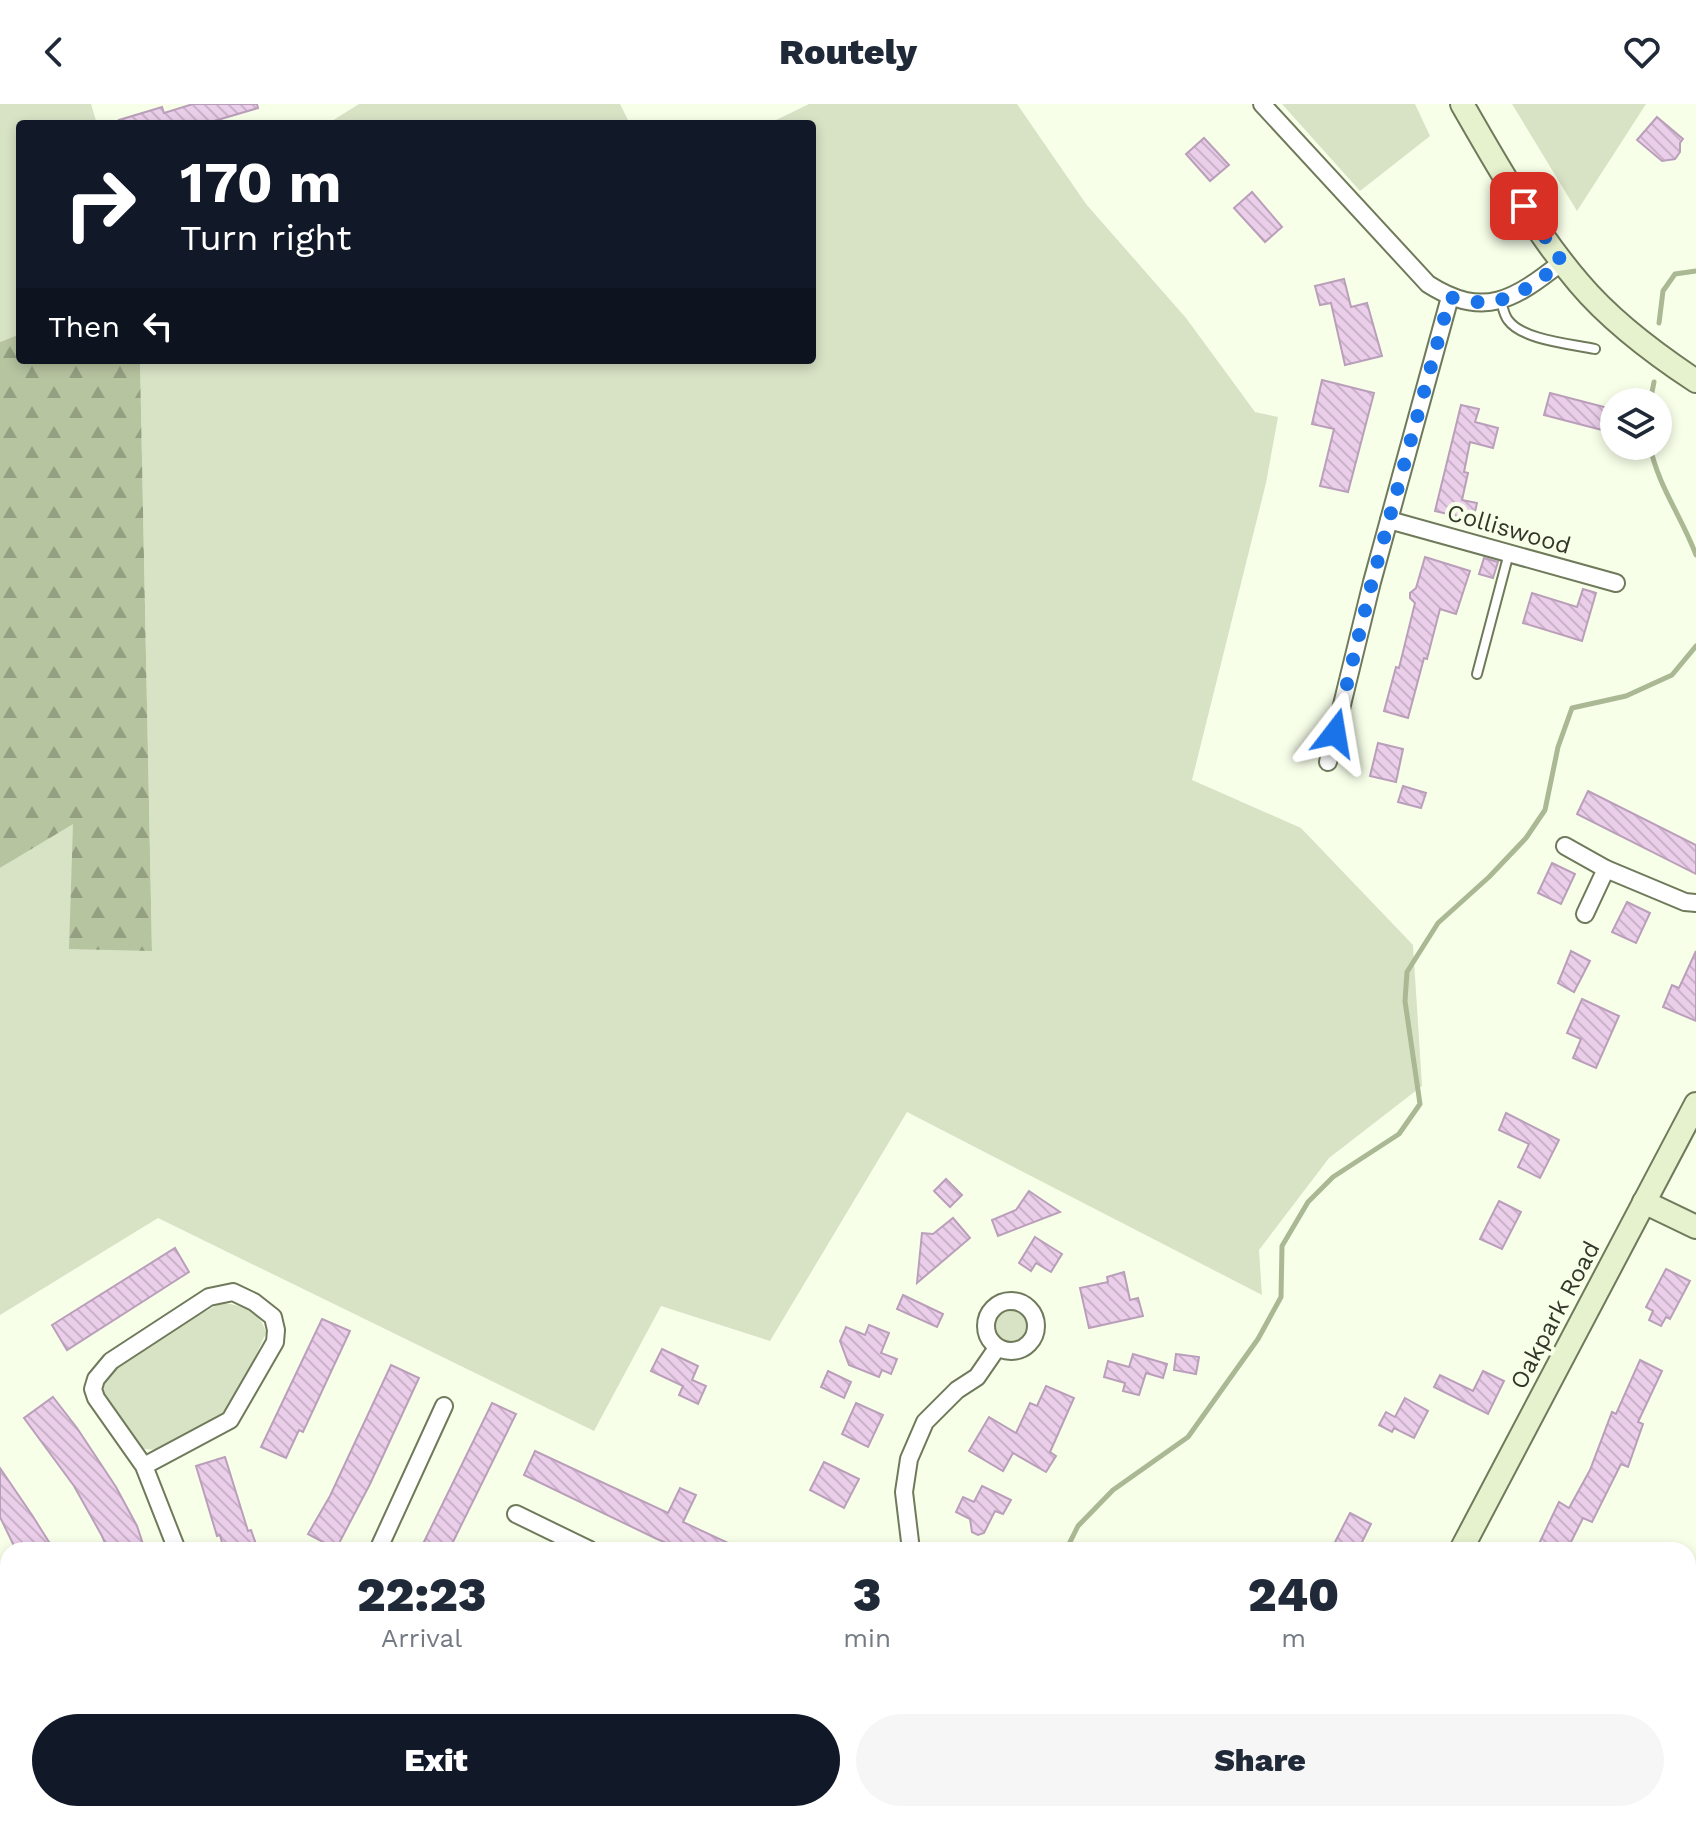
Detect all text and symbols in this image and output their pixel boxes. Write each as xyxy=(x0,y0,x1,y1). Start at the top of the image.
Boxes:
icon: back xyxy=(32,30,76,74)
icon: heart xyxy=(1620,30,1664,74)
text: Routely xyxy=(779,31,917,73)
text: 170 m xyxy=(180,150,342,216)
icon: right xyxy=(48,152,152,256)
pin xyxy=(1490,172,1558,240)
icon: arrive xyxy=(1502,184,1546,228)
text: Turn right xyxy=(180,217,351,259)
icon: left xyxy=(136,304,180,348)
text: Then xyxy=(48,309,120,344)
map controls xyxy=(1600,388,1672,460)
button: layers xyxy=(1600,388,1672,460)
street label: Colliswood xyxy=(1444,498,1574,560)
position arrow xyxy=(1293,691,1377,775)
street label: Oakpark Road xyxy=(1504,1236,1606,1394)
text: 22:23 xyxy=(357,1566,487,1623)
text: 3 xyxy=(853,1566,881,1623)
text: 240 xyxy=(1248,1566,1339,1623)
text: Arrival xyxy=(381,1623,462,1653)
text: min xyxy=(843,1623,891,1653)
text: m xyxy=(1281,1623,1306,1653)
button: Exit xyxy=(32,1714,840,1806)
button: Share xyxy=(856,1714,1664,1806)

